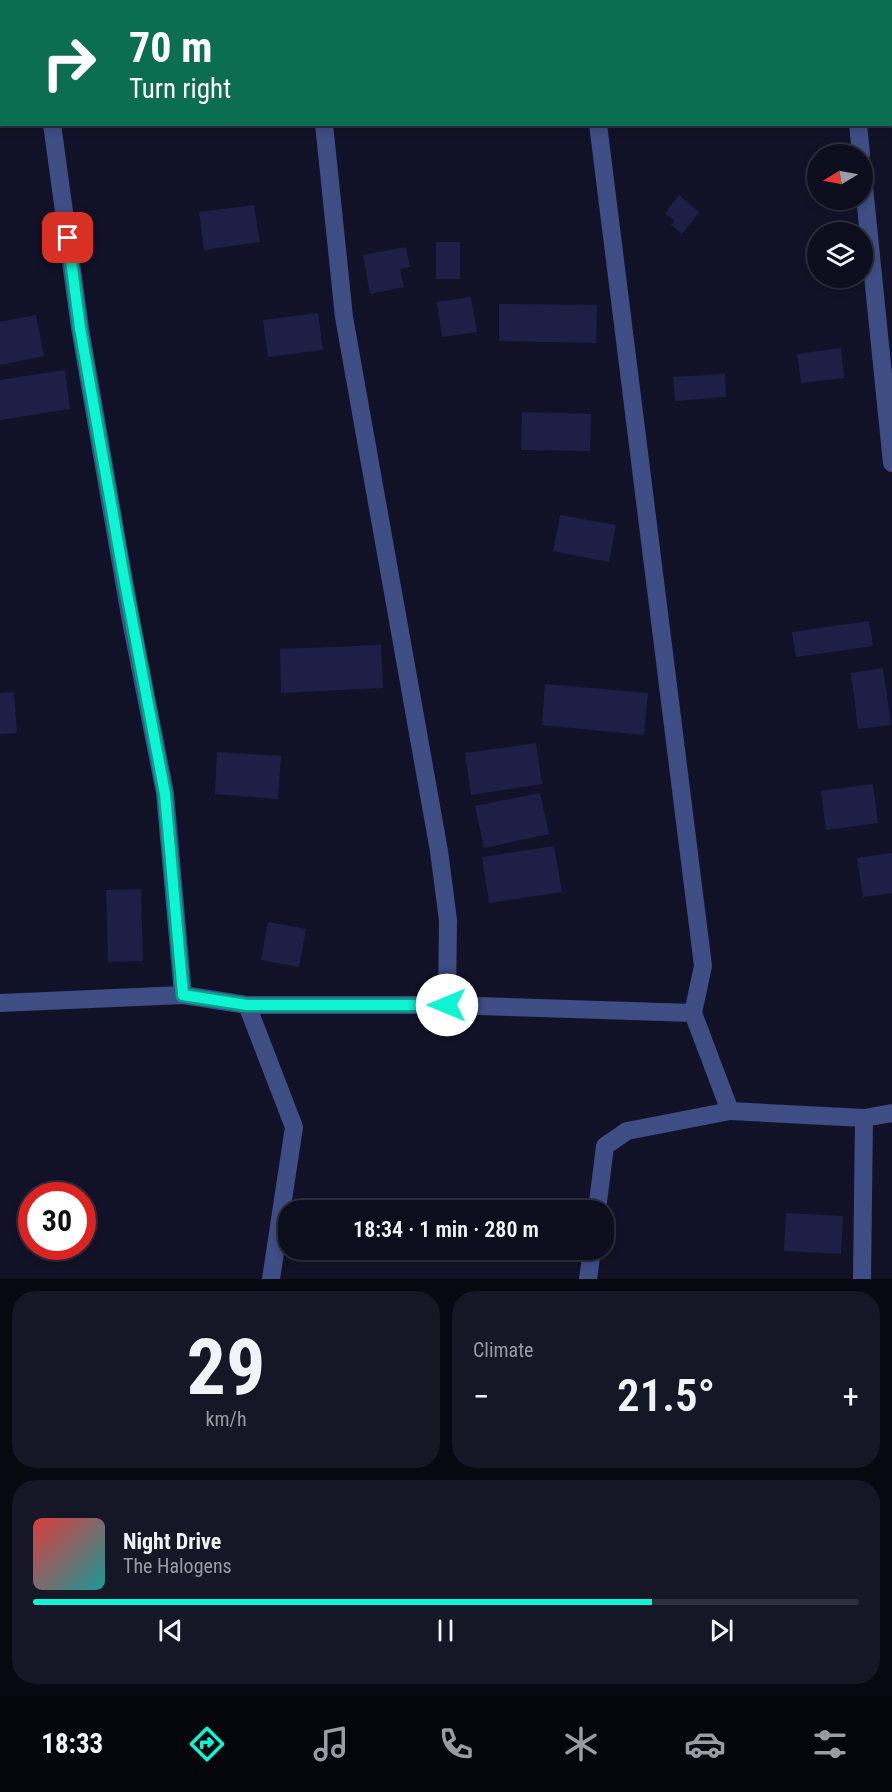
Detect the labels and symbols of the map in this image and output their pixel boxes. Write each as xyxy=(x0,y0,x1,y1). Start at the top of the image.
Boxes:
north arrow xyxy=(807,144,873,210)
pin xyxy=(42,212,93,263)
position arrow xyxy=(415,973,479,1037)
speed limit sign: 30 xyxy=(18,1182,96,1260)

